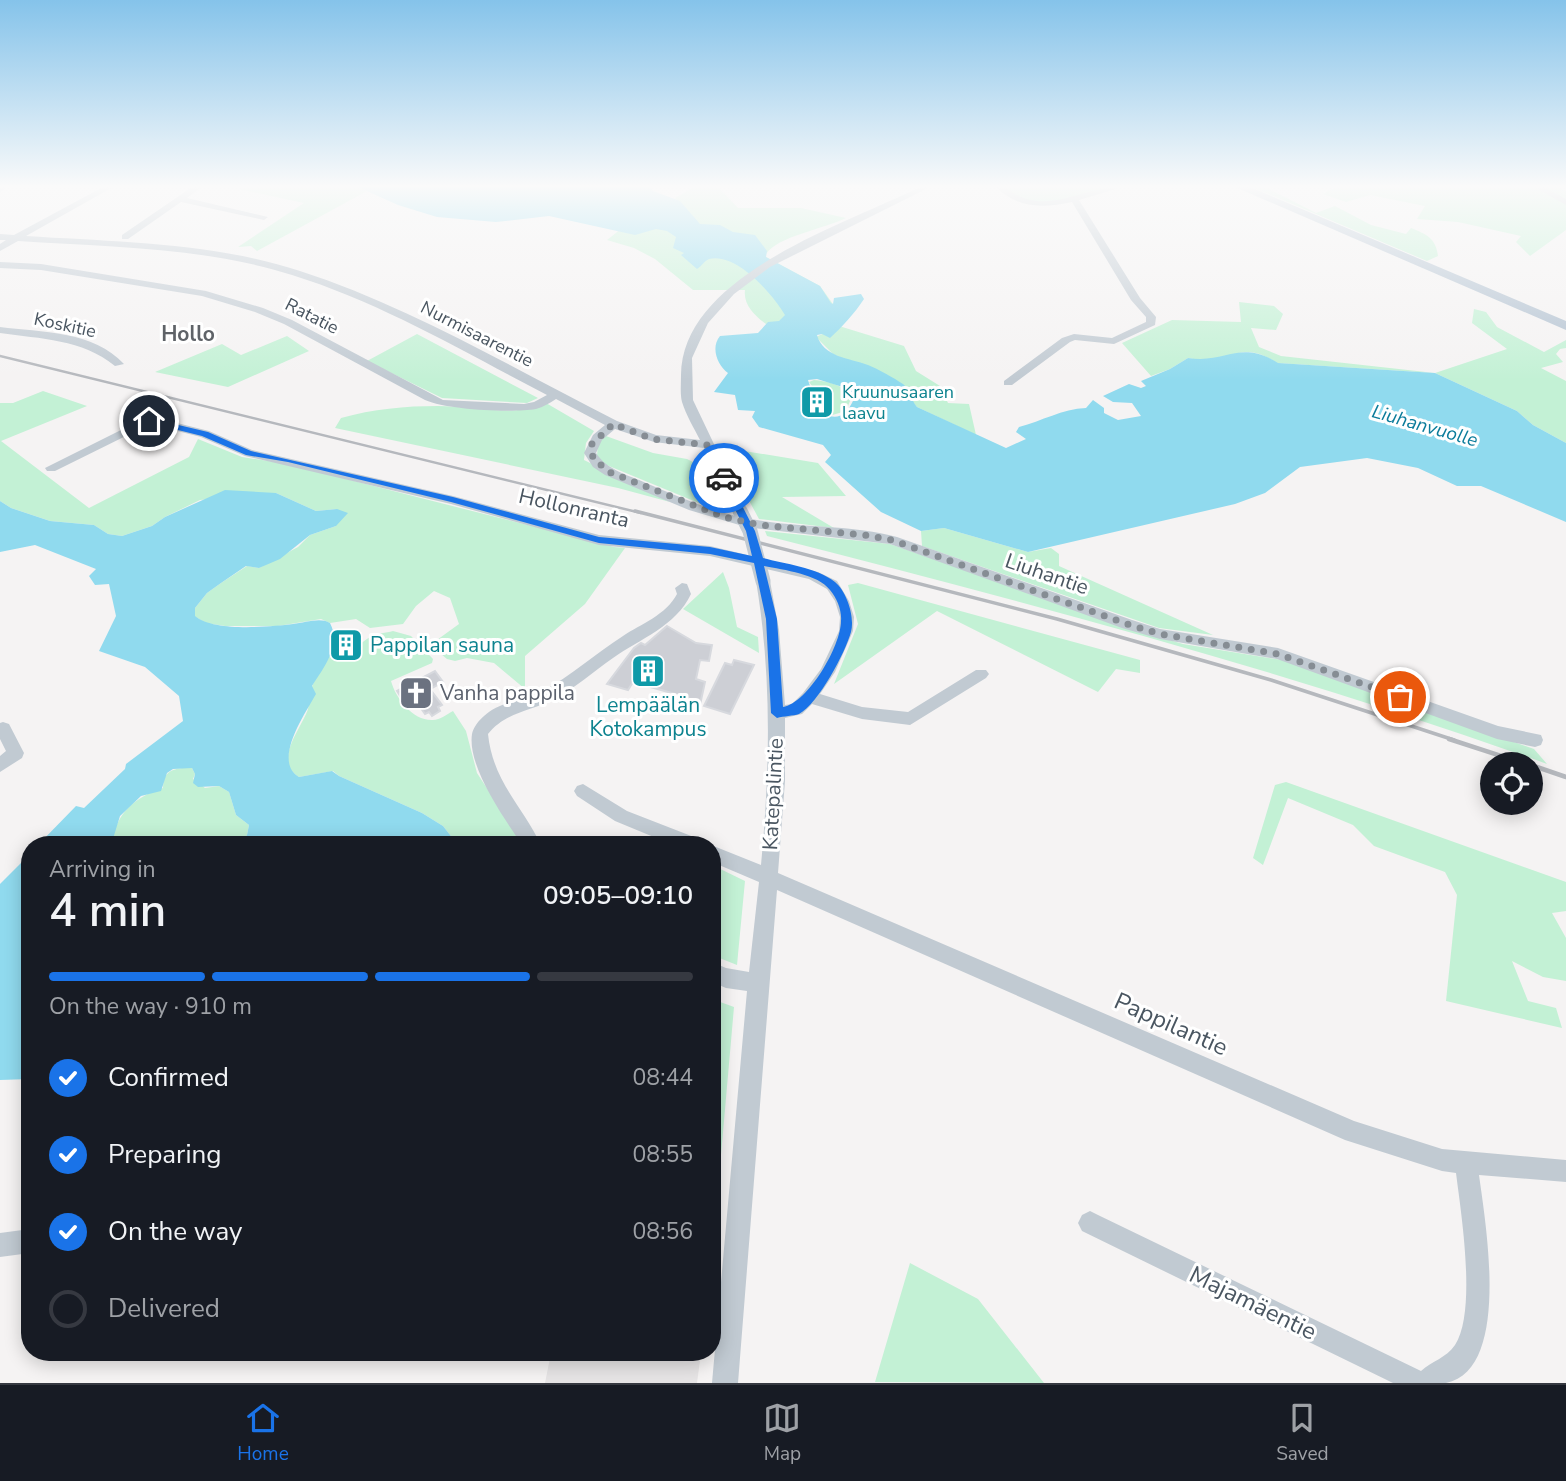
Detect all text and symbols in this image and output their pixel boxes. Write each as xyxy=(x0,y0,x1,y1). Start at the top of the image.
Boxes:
street label: Ratatie xyxy=(281,292,343,340)
street label: Nurmisaarentie xyxy=(417,295,537,373)
street label: Koskitie xyxy=(32,307,98,343)
district label: Hollo xyxy=(161,320,215,348)
place label: Kruunusaaren laavu xyxy=(842,380,954,425)
building icon: Kruunusaaren laavu xyxy=(798,383,836,421)
pin xyxy=(119,391,179,451)
water label: Liuhanvuolle xyxy=(1369,398,1481,454)
icon: home xyxy=(130,402,168,440)
courier xyxy=(689,443,759,513)
icon: car xyxy=(705,459,743,497)
street label: Hollonranta xyxy=(516,482,632,534)
street label: Liuhantie xyxy=(1002,547,1092,601)
building icon: Pappilan sauna xyxy=(327,626,365,664)
place label: Pappilan sauna xyxy=(370,631,514,659)
building icon: Lempäälän Kotokampus xyxy=(629,652,667,690)
pin xyxy=(1370,667,1430,727)
church icon: Vanha pappila xyxy=(397,674,435,712)
icon: bag xyxy=(1381,678,1419,716)
place label: Vanha pappila xyxy=(439,679,575,707)
place label: Lempäälän Kotokampus xyxy=(589,691,707,743)
street label: Katepalintie xyxy=(756,737,790,851)
map controls xyxy=(1480,752,1543,815)
button: locate xyxy=(1480,752,1543,815)
text: Arriving in xyxy=(49,854,156,885)
text: 09:05–09:10 xyxy=(543,878,693,913)
text: 4 min xyxy=(49,879,166,942)
street label: Pappilantie xyxy=(1109,985,1233,1063)
text: On the way · 910 m xyxy=(49,991,252,1022)
icon: check xyxy=(49,1059,87,1097)
text: Confirmed xyxy=(108,1060,229,1095)
text: 08:44 xyxy=(633,1062,693,1093)
icon: check xyxy=(49,1136,87,1174)
text: Preparing xyxy=(108,1137,221,1172)
text: 08:55 xyxy=(633,1139,693,1170)
icon: check xyxy=(49,1213,87,1251)
text: On the way xyxy=(108,1214,242,1249)
text: 08:56 xyxy=(633,1216,693,1247)
street label: Majamäentie xyxy=(1184,1258,1322,1348)
text: Delivered xyxy=(108,1291,220,1326)
tab: Home xyxy=(237,1399,289,1467)
tab: Map xyxy=(763,1399,801,1467)
tab: Saved xyxy=(1276,1399,1329,1467)

